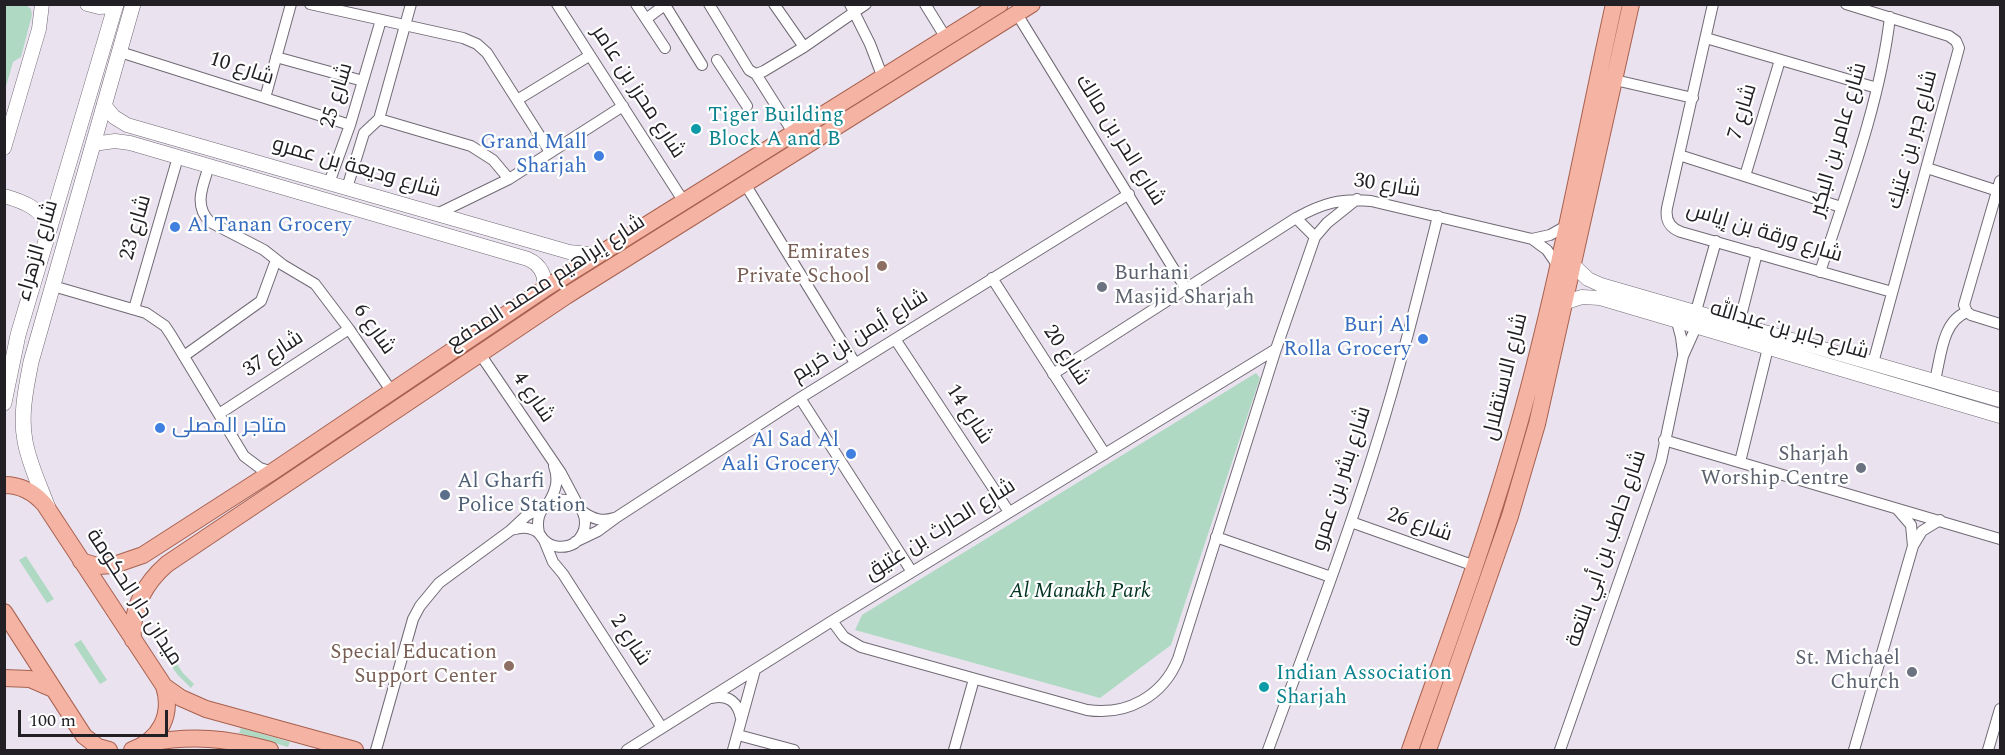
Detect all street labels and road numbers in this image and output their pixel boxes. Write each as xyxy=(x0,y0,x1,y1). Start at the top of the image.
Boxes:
street label: شارع محرز بن عامر xyxy=(585,22,689,164)
street label: شارع 10 xyxy=(205,48,277,92)
street label: شارع 25 xyxy=(316,60,360,132)
street label: شارع عامر بن البكير xyxy=(1806,60,1874,220)
street label: شارع جبر بن عتيك xyxy=(1883,68,1945,212)
street label: شارع الحر بن مالك xyxy=(1069,71,1169,211)
street label: شارع 7 xyxy=(1724,81,1764,143)
street label: شارع وديعة بن عمرو xyxy=(269,133,443,205)
street label: شارع 30 xyxy=(1352,169,1422,205)
street label: شارع 23 xyxy=(116,192,158,264)
street label: شارع الزهراء xyxy=(13,198,65,304)
street label: شارع ورقة بن إياس xyxy=(1683,198,1845,270)
street label: شارع إبراهيم محمد المدفع xyxy=(443,211,651,357)
street label: شارع أيمن بن خريم xyxy=(788,285,934,389)
street label: شارع جابر بن عبدالله xyxy=(1707,297,1871,367)
street label: شارع 6 xyxy=(346,300,400,360)
street label: شارع الاستقلال xyxy=(1479,311,1535,443)
street label: شارع 20 xyxy=(1036,321,1094,391)
street label: شارع 37 xyxy=(239,326,309,384)
street label: شارع 4 xyxy=(506,368,558,428)
street label: شارع 14 xyxy=(939,380,997,450)
street label: شارع بشر بن عمرو xyxy=(1308,403,1378,555)
street label: شارع حاطب بن أبي بلتعة xyxy=(1563,447,1653,651)
street label: شارع الحارث بن عتيق xyxy=(861,475,1021,587)
street label: شارع 26 xyxy=(1383,503,1455,549)
street label: ميدان دار الحكومة xyxy=(79,525,187,671)
street label: شارع 2 xyxy=(603,610,655,672)

